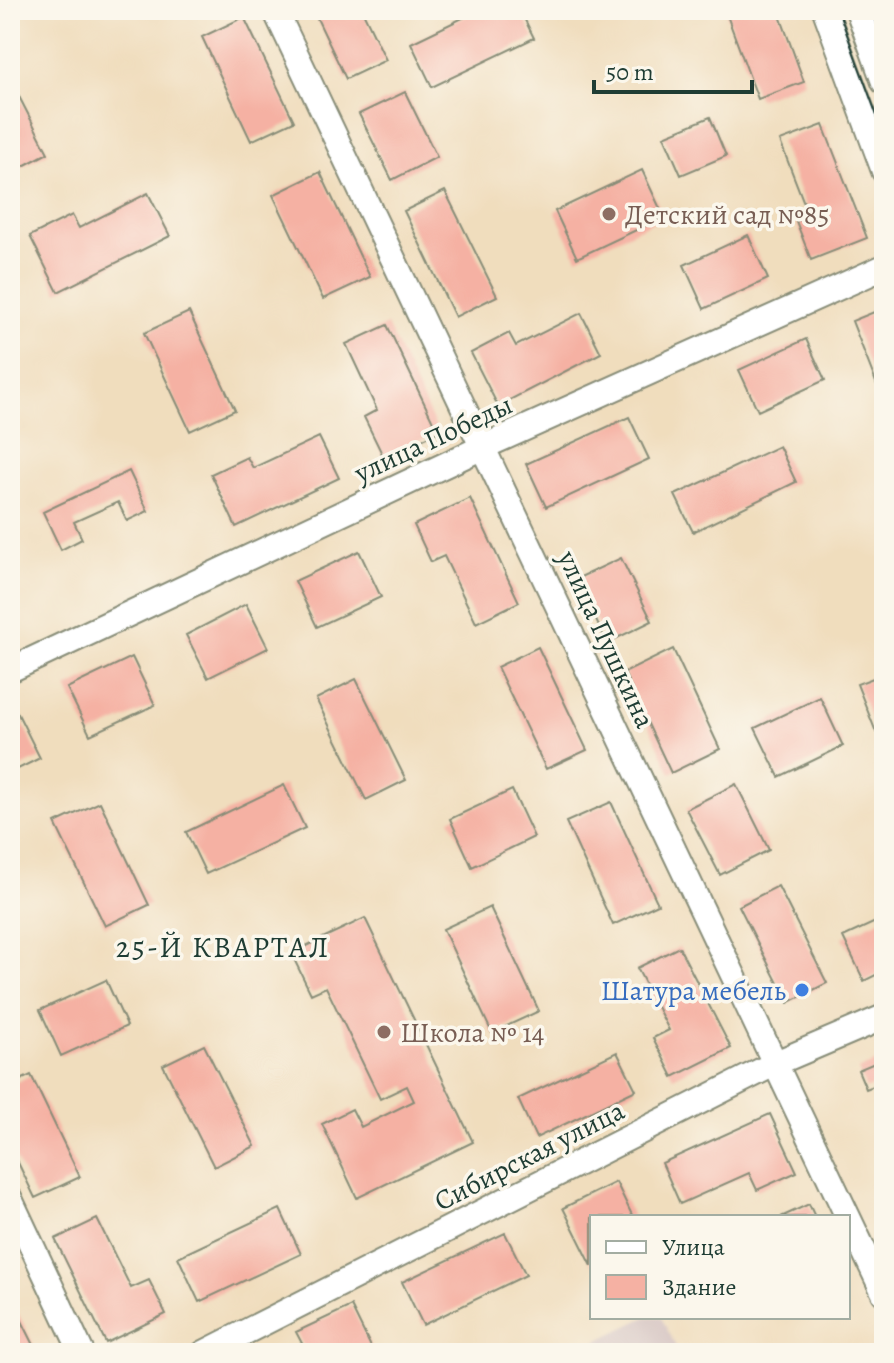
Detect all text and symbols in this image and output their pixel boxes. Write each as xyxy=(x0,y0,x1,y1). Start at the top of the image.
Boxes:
scale bar xyxy=(594,44,752,94)
text: 50 m xyxy=(606,56,654,88)
place label: Детский сад №85 xyxy=(625,196,829,234)
marker: Детский сад №85 xyxy=(600,205,618,223)
street label: улица Победы xyxy=(347,386,519,493)
street label: улица Пушкина xyxy=(548,544,664,734)
district label: 25-Й КВАРТАЛ xyxy=(116,927,330,967)
place label: Шатура мебель xyxy=(600,972,786,1010)
marker: Шатура мебель xyxy=(793,981,811,999)
place label: Школа № 14 xyxy=(400,1014,545,1052)
marker: Школа № 14 xyxy=(375,1023,393,1041)
street label: Сибирская улица xyxy=(428,1092,631,1220)
legend xyxy=(590,1215,850,1319)
text: Улица xyxy=(662,1231,725,1263)
text: Здание xyxy=(662,1271,737,1303)

